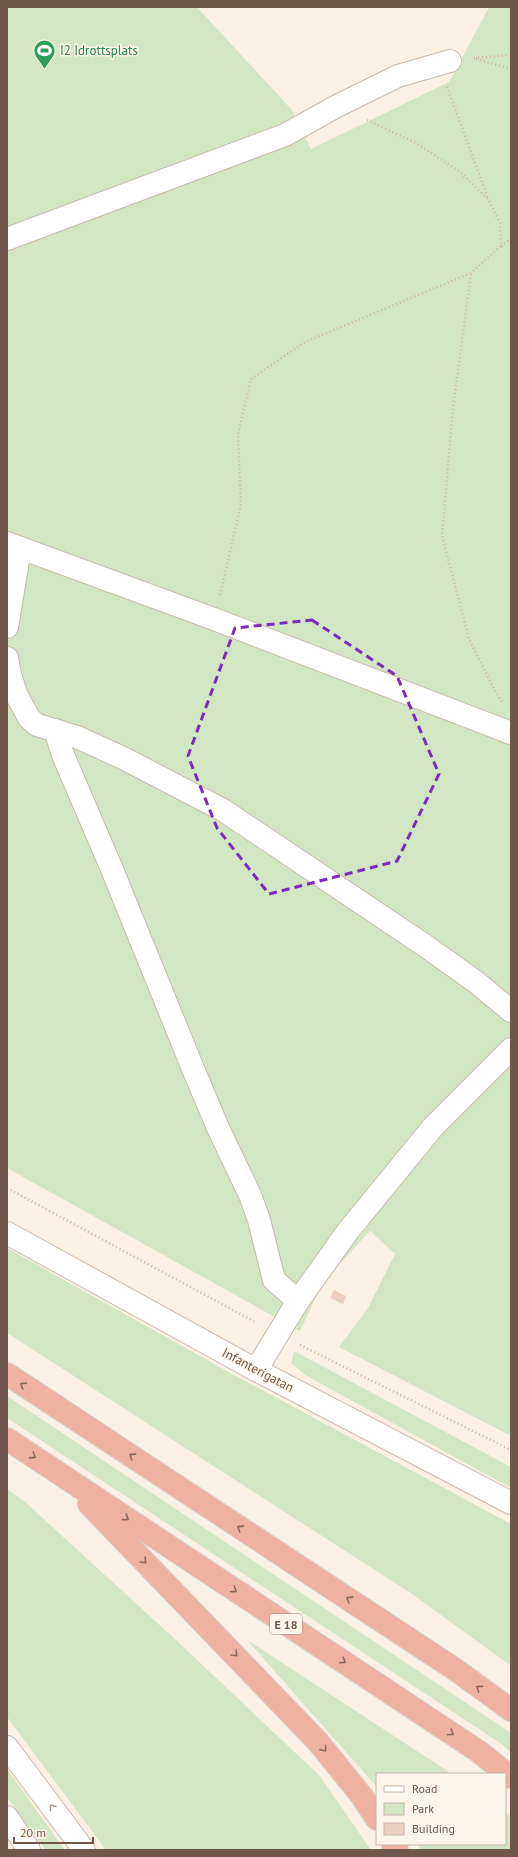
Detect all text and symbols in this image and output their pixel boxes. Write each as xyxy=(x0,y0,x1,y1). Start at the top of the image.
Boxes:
sports icon: I2 Idrottsplats xyxy=(32,37,58,70)
place label: I2 Idrottsplats xyxy=(60,42,138,59)
street label: Infanterigatan xyxy=(219,1344,297,1396)
one-way arrow xyxy=(20,1382,27,1390)
one-way arrow xyxy=(29,1451,36,1459)
one-way arrow xyxy=(129,1454,136,1461)
one-way arrow xyxy=(122,1513,129,1520)
one-way arrow xyxy=(237,1525,244,1533)
one-way arrow xyxy=(139,1556,147,1564)
one-way arrow xyxy=(230,1585,237,1592)
one-way arrow xyxy=(346,1597,353,1604)
road number: E 18 xyxy=(270,1614,302,1634)
one-way arrow xyxy=(230,1649,238,1657)
one-way arrow xyxy=(339,1657,346,1664)
one-way arrow xyxy=(477,1685,484,1692)
one-way arrow xyxy=(447,1729,454,1736)
one-way arrow xyxy=(319,1745,326,1752)
legend xyxy=(376,1773,506,1845)
text: Road xyxy=(412,1781,437,1796)
text: Park xyxy=(412,1801,434,1816)
one-way arrow xyxy=(50,1805,57,1812)
scale bar xyxy=(14,1819,93,1845)
text: Building xyxy=(412,1821,455,1836)
text: 20 m xyxy=(20,1825,46,1840)

